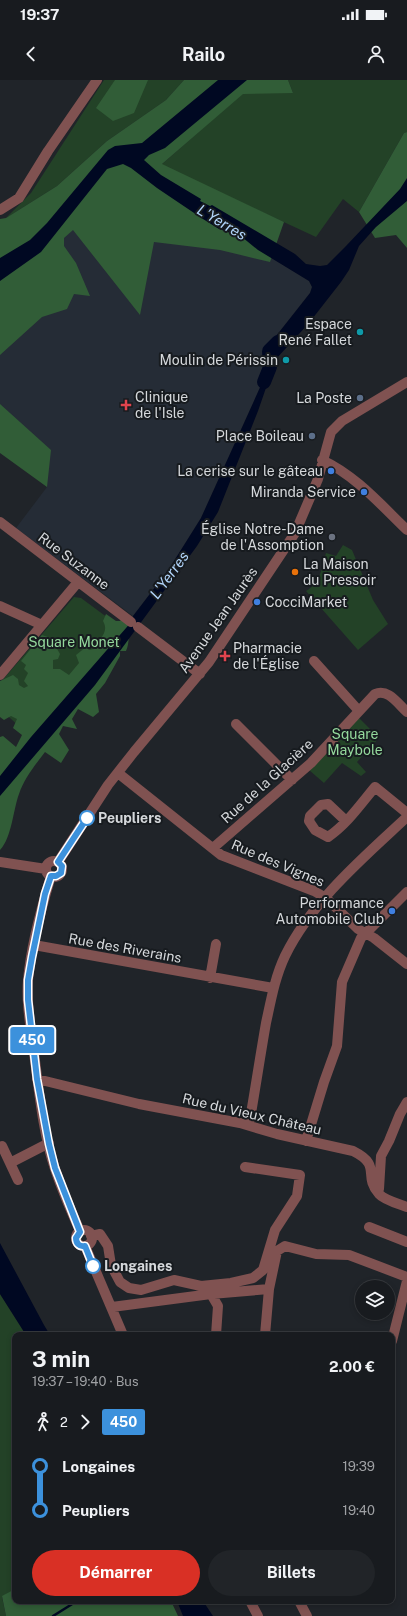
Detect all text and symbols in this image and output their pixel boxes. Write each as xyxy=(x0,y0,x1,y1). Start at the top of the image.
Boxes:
text: 19:37 xyxy=(20,6,59,23)
icon: back xyxy=(20,43,42,65)
icon: person xyxy=(365,43,387,65)
text: Railo xyxy=(182,44,225,65)
water label: L'Yerres xyxy=(194,201,250,243)
place label: Espace René Fallet xyxy=(279,316,352,348)
marker: Espace René Fallet xyxy=(355,327,365,337)
place label: Moulin de Périssin xyxy=(160,352,278,368)
marker: Moulin de Périssin xyxy=(281,355,291,365)
place label: Clinique de l'Isle xyxy=(135,389,188,421)
place label: La Poste xyxy=(296,390,352,406)
marker: La Poste xyxy=(355,393,365,403)
marker: Clinique de l'Isle xyxy=(120,399,132,411)
place label: Place Boileau xyxy=(216,428,304,444)
marker: Place Boileau xyxy=(307,431,317,441)
place label: La cerise sur le gâteau xyxy=(177,463,323,479)
marker: La cerise sur le gâteau xyxy=(326,466,336,476)
place label: Miranda Service xyxy=(251,484,356,500)
marker: Miranda Service xyxy=(359,487,369,497)
place label: Église Notre-Dame de l'Assomption xyxy=(201,520,324,553)
street label: Rue Suzanne xyxy=(35,529,113,593)
marker: Église Notre-Dame de l'Assomption xyxy=(327,532,337,542)
water label: L'Yerres xyxy=(146,548,192,602)
place label: La Maison du Pressoir xyxy=(303,556,376,588)
street label: Avenue Jean Jaurès xyxy=(175,564,261,676)
marker: La Maison du Pressoir xyxy=(290,567,300,577)
place label: CocciMarket xyxy=(265,594,347,610)
marker: CocciMarket xyxy=(252,597,262,607)
park label: Square Monet xyxy=(28,634,120,650)
place label: Pharmacie de l'Église xyxy=(233,640,302,672)
marker: Pharmacie de l'Église xyxy=(220,651,230,661)
park label: Square Maybole xyxy=(327,726,383,758)
street label: Rue de la Glacière xyxy=(218,736,316,826)
marker: Peupliers xyxy=(79,810,95,826)
place label: Peupliers xyxy=(98,810,161,826)
street label: Rue des Vignes xyxy=(229,836,327,890)
place label: Performance Automobile Club xyxy=(276,895,384,927)
marker: Performance Automobile Club xyxy=(387,906,397,916)
street label: Rue des Riverains xyxy=(67,930,183,966)
line badge: 450 xyxy=(9,1027,55,1053)
text: 450 xyxy=(18,1032,46,1048)
street label: Rue du Vieux Château xyxy=(181,1090,323,1138)
marker: Longaines xyxy=(85,1258,101,1274)
place label: Longaines xyxy=(104,1258,172,1274)
map controls xyxy=(355,1280,395,1320)
button: layers xyxy=(355,1280,395,1320)
text: 3 min xyxy=(32,1346,90,1372)
text: 2.00 € xyxy=(329,1358,375,1375)
text: 19:37 – 19:40 · Bus xyxy=(32,1374,139,1389)
icon: walk xyxy=(32,1411,54,1433)
icon: forward xyxy=(74,1411,96,1433)
text: 450 xyxy=(110,1414,137,1430)
text: 2 xyxy=(60,1415,68,1430)
text: Longaines xyxy=(62,1458,135,1475)
text: 19:39 xyxy=(342,1459,375,1474)
text: Peupliers xyxy=(62,1502,130,1519)
text: 19:40 xyxy=(343,1503,375,1518)
button: Démarrer xyxy=(32,1550,200,1596)
button: Billets xyxy=(208,1550,375,1596)

